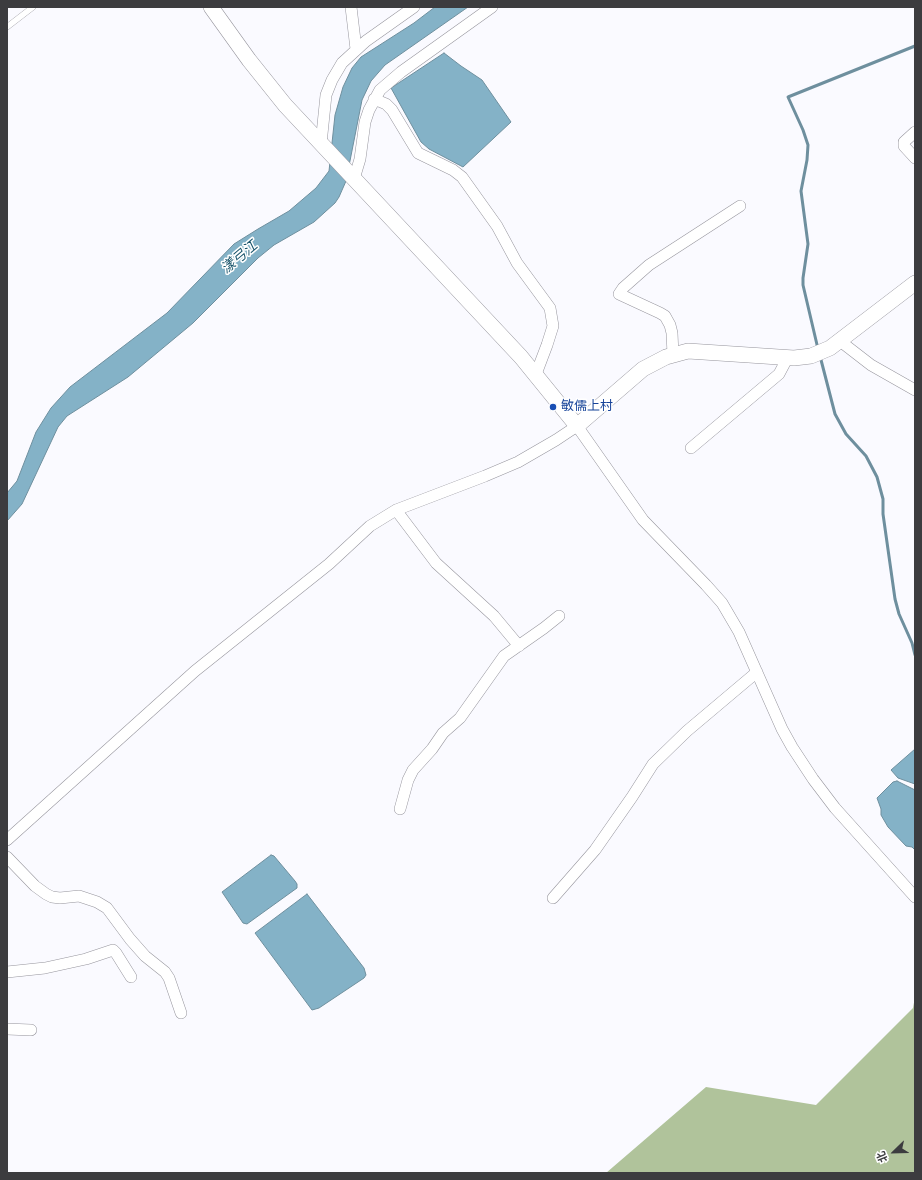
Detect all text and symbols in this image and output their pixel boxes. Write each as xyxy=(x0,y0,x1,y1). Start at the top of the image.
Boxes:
water label: 漾弓江 xyxy=(219,238,261,278)
place label: 敏儒上村 xyxy=(561,399,613,415)
marker: 敏儒上村 xyxy=(548,402,558,412)
north arrow xyxy=(874,1132,914,1172)
text: 北 xyxy=(873,1149,892,1165)

